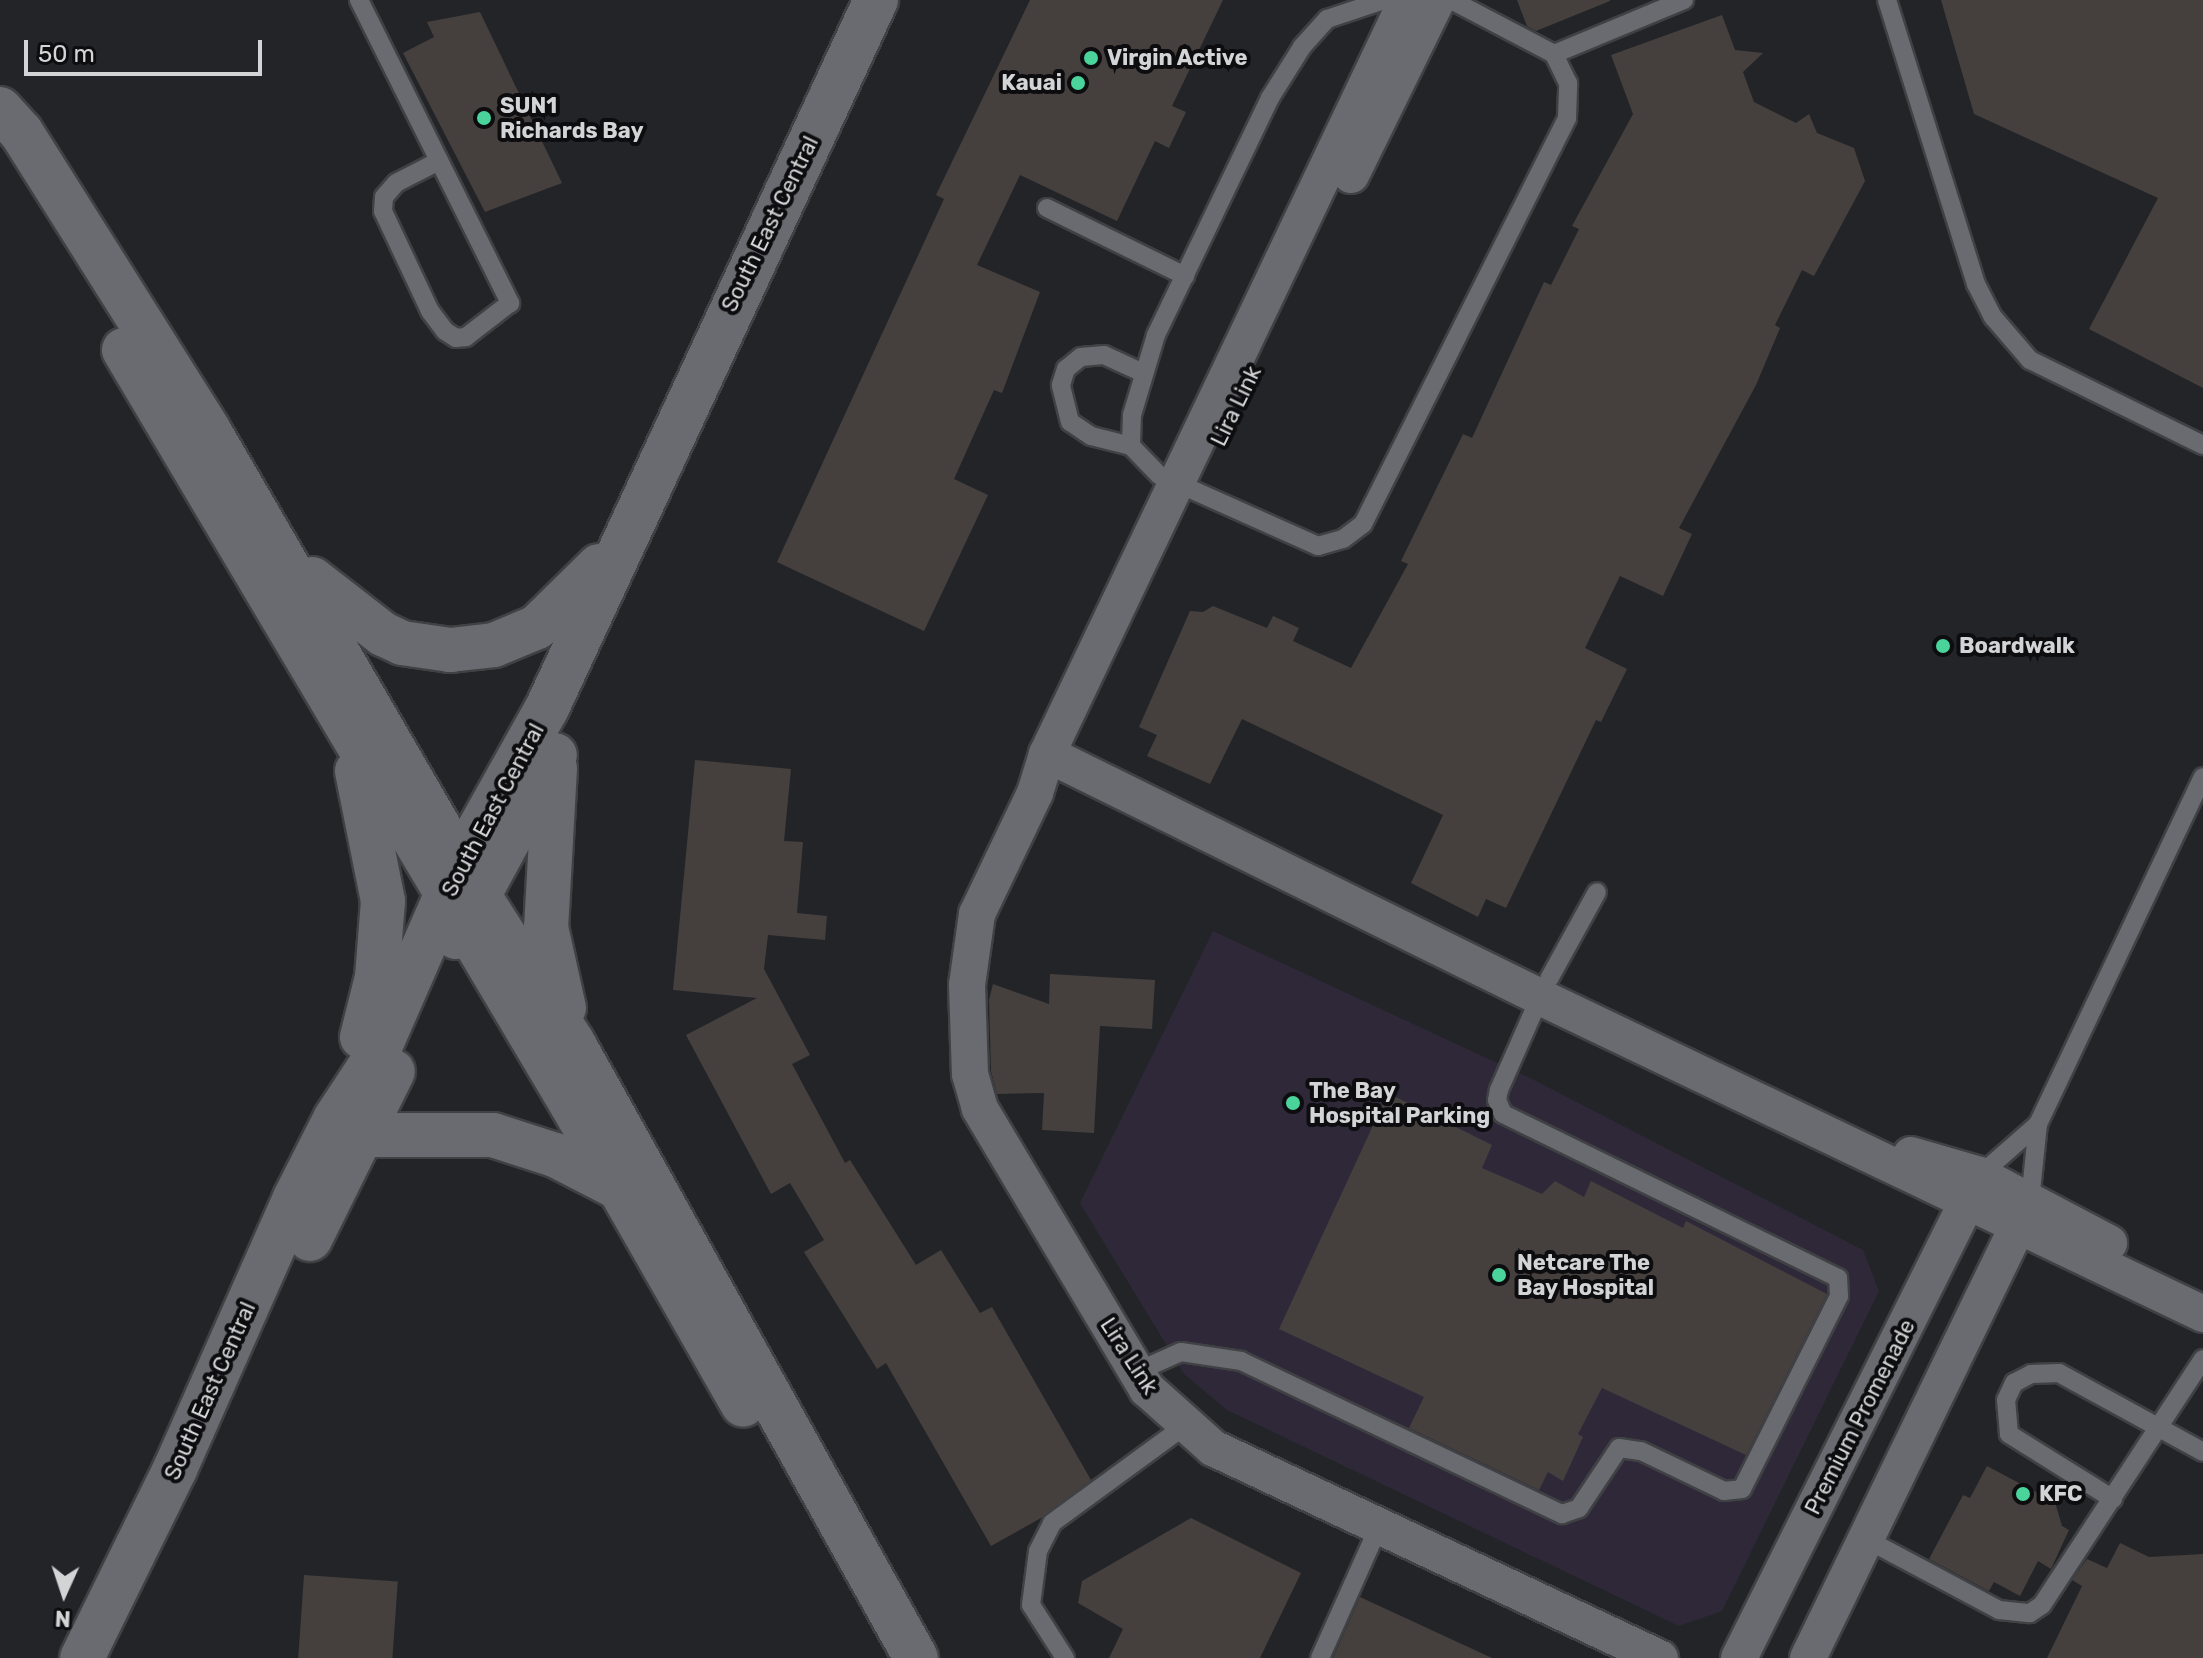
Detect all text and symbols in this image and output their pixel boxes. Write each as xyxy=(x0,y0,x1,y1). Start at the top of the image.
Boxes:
scale bar xyxy=(28,24,266,74)
text: 50 m xyxy=(38,40,95,68)
place label: Virgin Active xyxy=(1107,45,1248,71)
marker: Virgin Active xyxy=(1082,49,1100,67)
place label: Kauai xyxy=(1001,70,1062,96)
marker: Kauai xyxy=(1069,74,1087,92)
place label: SUN1 Richards Bay xyxy=(500,92,644,144)
marker: SUN1 Richards Bay xyxy=(475,109,493,127)
street label: South East Central xyxy=(716,132,824,316)
street label: Lira Link xyxy=(1205,362,1267,450)
place label: Boardwalk xyxy=(1959,633,2075,659)
marker: Boardwalk xyxy=(1934,637,1952,655)
street label: South East Central xyxy=(436,719,550,901)
place label: The Bay Hospital Parking xyxy=(1309,1077,1490,1128)
marker: The Bay Hospital Parking xyxy=(1284,1094,1302,1112)
place label: Netcare The Bay Hospital xyxy=(1517,1249,1655,1300)
marker: Netcare The Bay Hospital xyxy=(1488,1264,1510,1286)
street label: South East Central xyxy=(159,1298,261,1484)
street label: Lira Link xyxy=(1095,1313,1163,1399)
street label: Premium Promenade xyxy=(1799,1315,1921,1519)
place label: KFC xyxy=(2039,1481,2083,1507)
marker: KFC xyxy=(2014,1485,2032,1503)
north arrow xyxy=(24,1554,104,1634)
text: N xyxy=(54,1605,71,1632)

